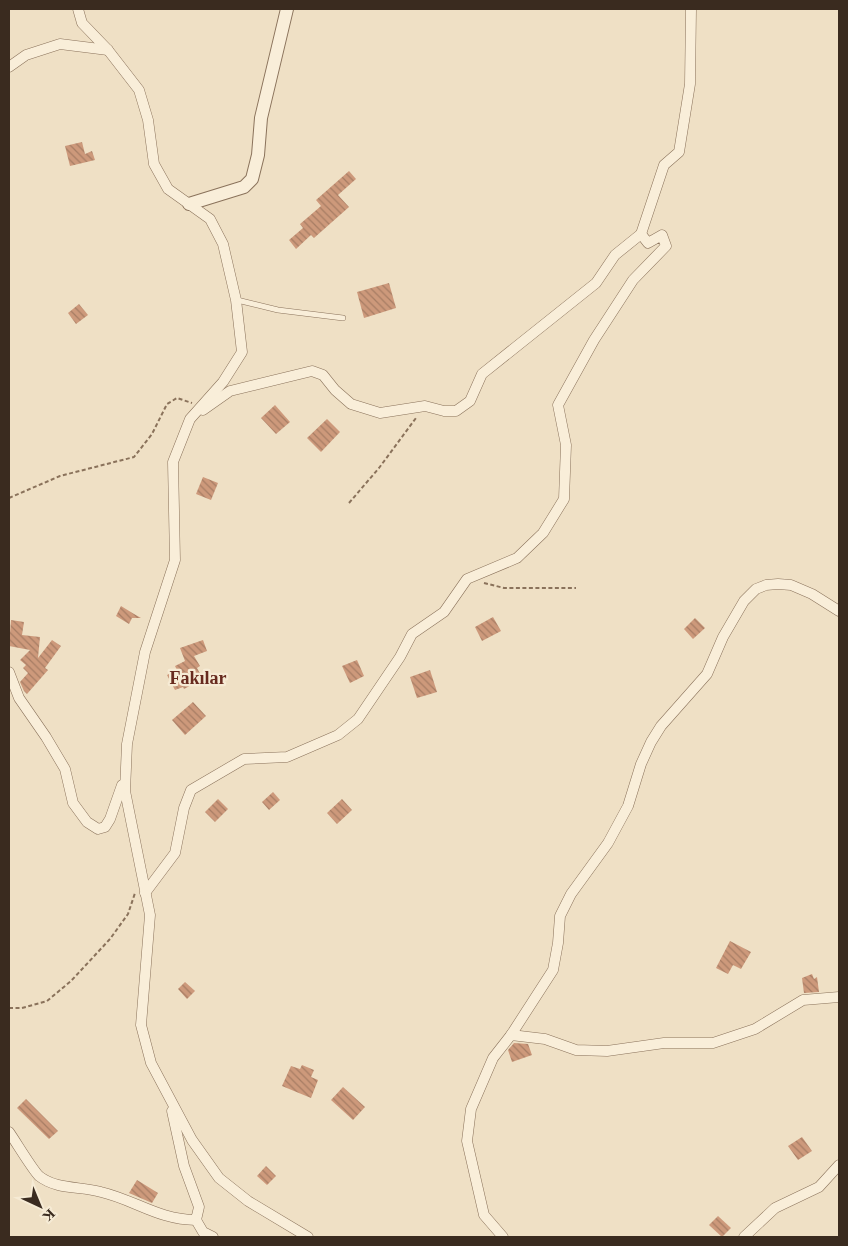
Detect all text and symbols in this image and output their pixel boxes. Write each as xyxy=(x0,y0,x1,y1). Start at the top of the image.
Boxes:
district label: Fakılar xyxy=(170,668,227,688)
north arrow xyxy=(15,1181,65,1231)
text: K xyxy=(39,1206,58,1224)

